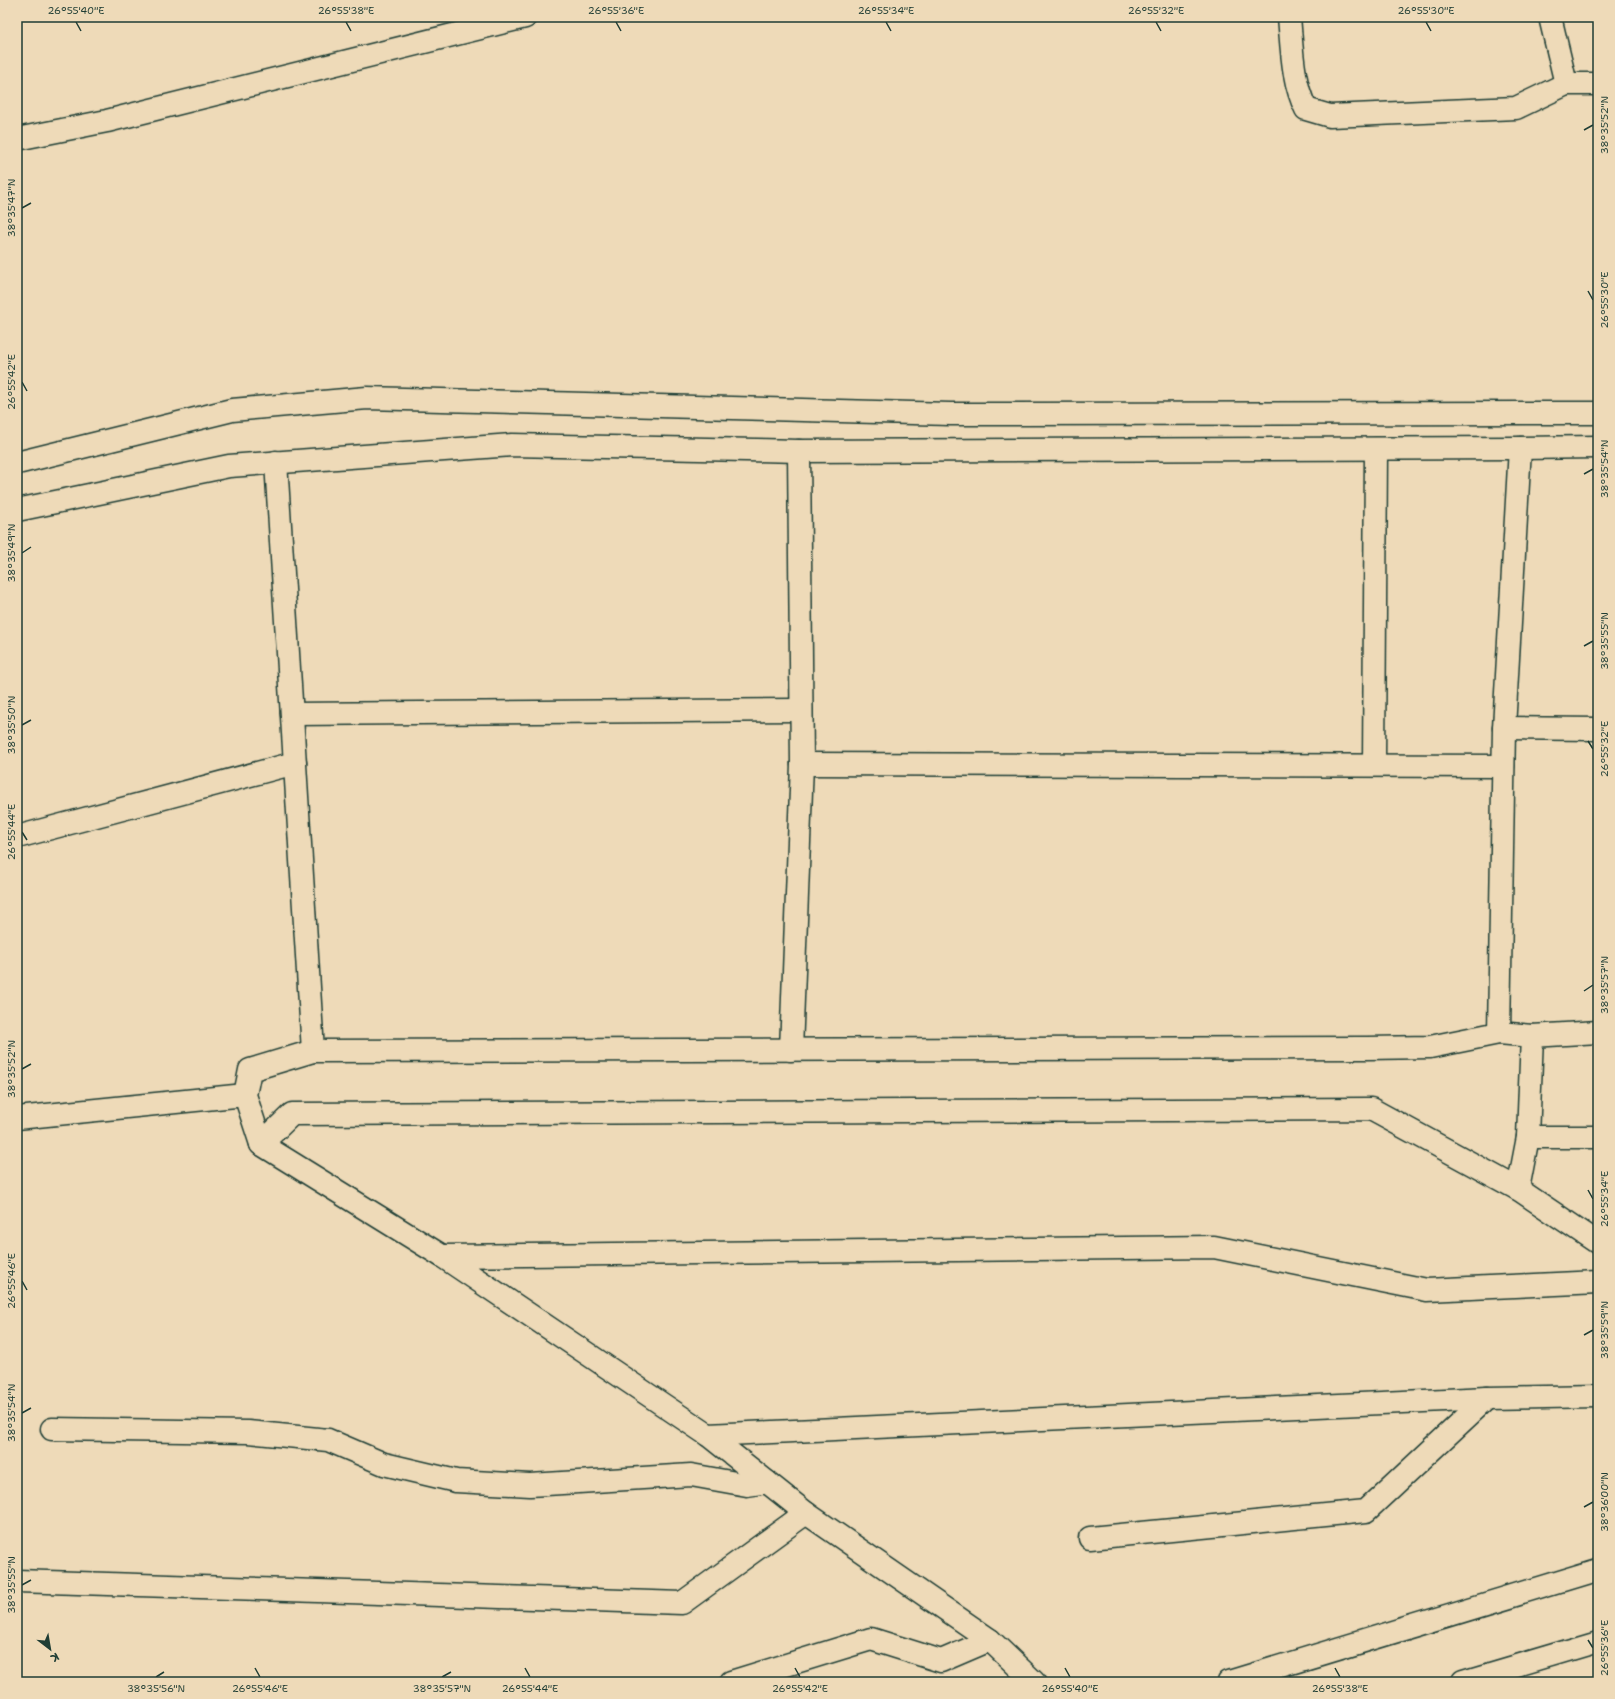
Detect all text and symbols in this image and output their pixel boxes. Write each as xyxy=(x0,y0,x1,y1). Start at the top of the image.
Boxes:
text: 26°55'40"E xyxy=(48,4,105,17)
text: 26°55'38"E xyxy=(318,4,374,17)
text: 26°55'36"E xyxy=(588,4,644,17)
text: 26°55'34"E xyxy=(858,4,914,17)
text: 26°55'32"E xyxy=(1128,4,1184,17)
text: 26°55'30"E xyxy=(1397,4,1455,17)
text: 38°35'52"N xyxy=(1598,96,1611,154)
text: 38°35'47"N xyxy=(5,179,18,237)
text: 26°55'30"E xyxy=(1598,271,1611,329)
text: 26°55'42"E xyxy=(5,354,18,410)
text: 38°35'54"N xyxy=(1598,440,1611,498)
text: 38°35'49"N xyxy=(5,524,18,582)
text: 38°35'55"N xyxy=(1598,612,1611,670)
text: 38°35'50"N xyxy=(5,696,18,754)
text: 26°55'32"E xyxy=(1598,721,1611,777)
text: 26°55'44"E xyxy=(5,804,18,860)
text: 38°35'57"N xyxy=(1598,956,1611,1014)
text: 38°35'52"N xyxy=(5,1040,18,1098)
text: 26°55'34"E xyxy=(1598,1171,1611,1227)
text: 26°55'46"E xyxy=(5,1253,18,1309)
text: 38°35'59"N xyxy=(1598,1301,1611,1359)
text: 38°35'54"N xyxy=(5,1384,18,1442)
text: 38°36'00"N xyxy=(1598,1472,1611,1532)
text: 38°35'55"N xyxy=(5,1556,18,1614)
text: 26°55'36"E xyxy=(1598,1620,1611,1676)
north arrow xyxy=(30,1629,70,1669)
text: K xyxy=(47,1649,62,1666)
text: 38°35'56"N xyxy=(127,1682,185,1695)
text: 26°55'46"E xyxy=(232,1682,288,1695)
text: 38°35'57"N xyxy=(413,1682,471,1695)
text: 26°55'44"E xyxy=(502,1682,558,1695)
text: 26°55'42"E xyxy=(772,1682,828,1695)
text: 26°55'40"E xyxy=(1042,1682,1099,1695)
text: 26°55'38"E xyxy=(1312,1682,1368,1695)

